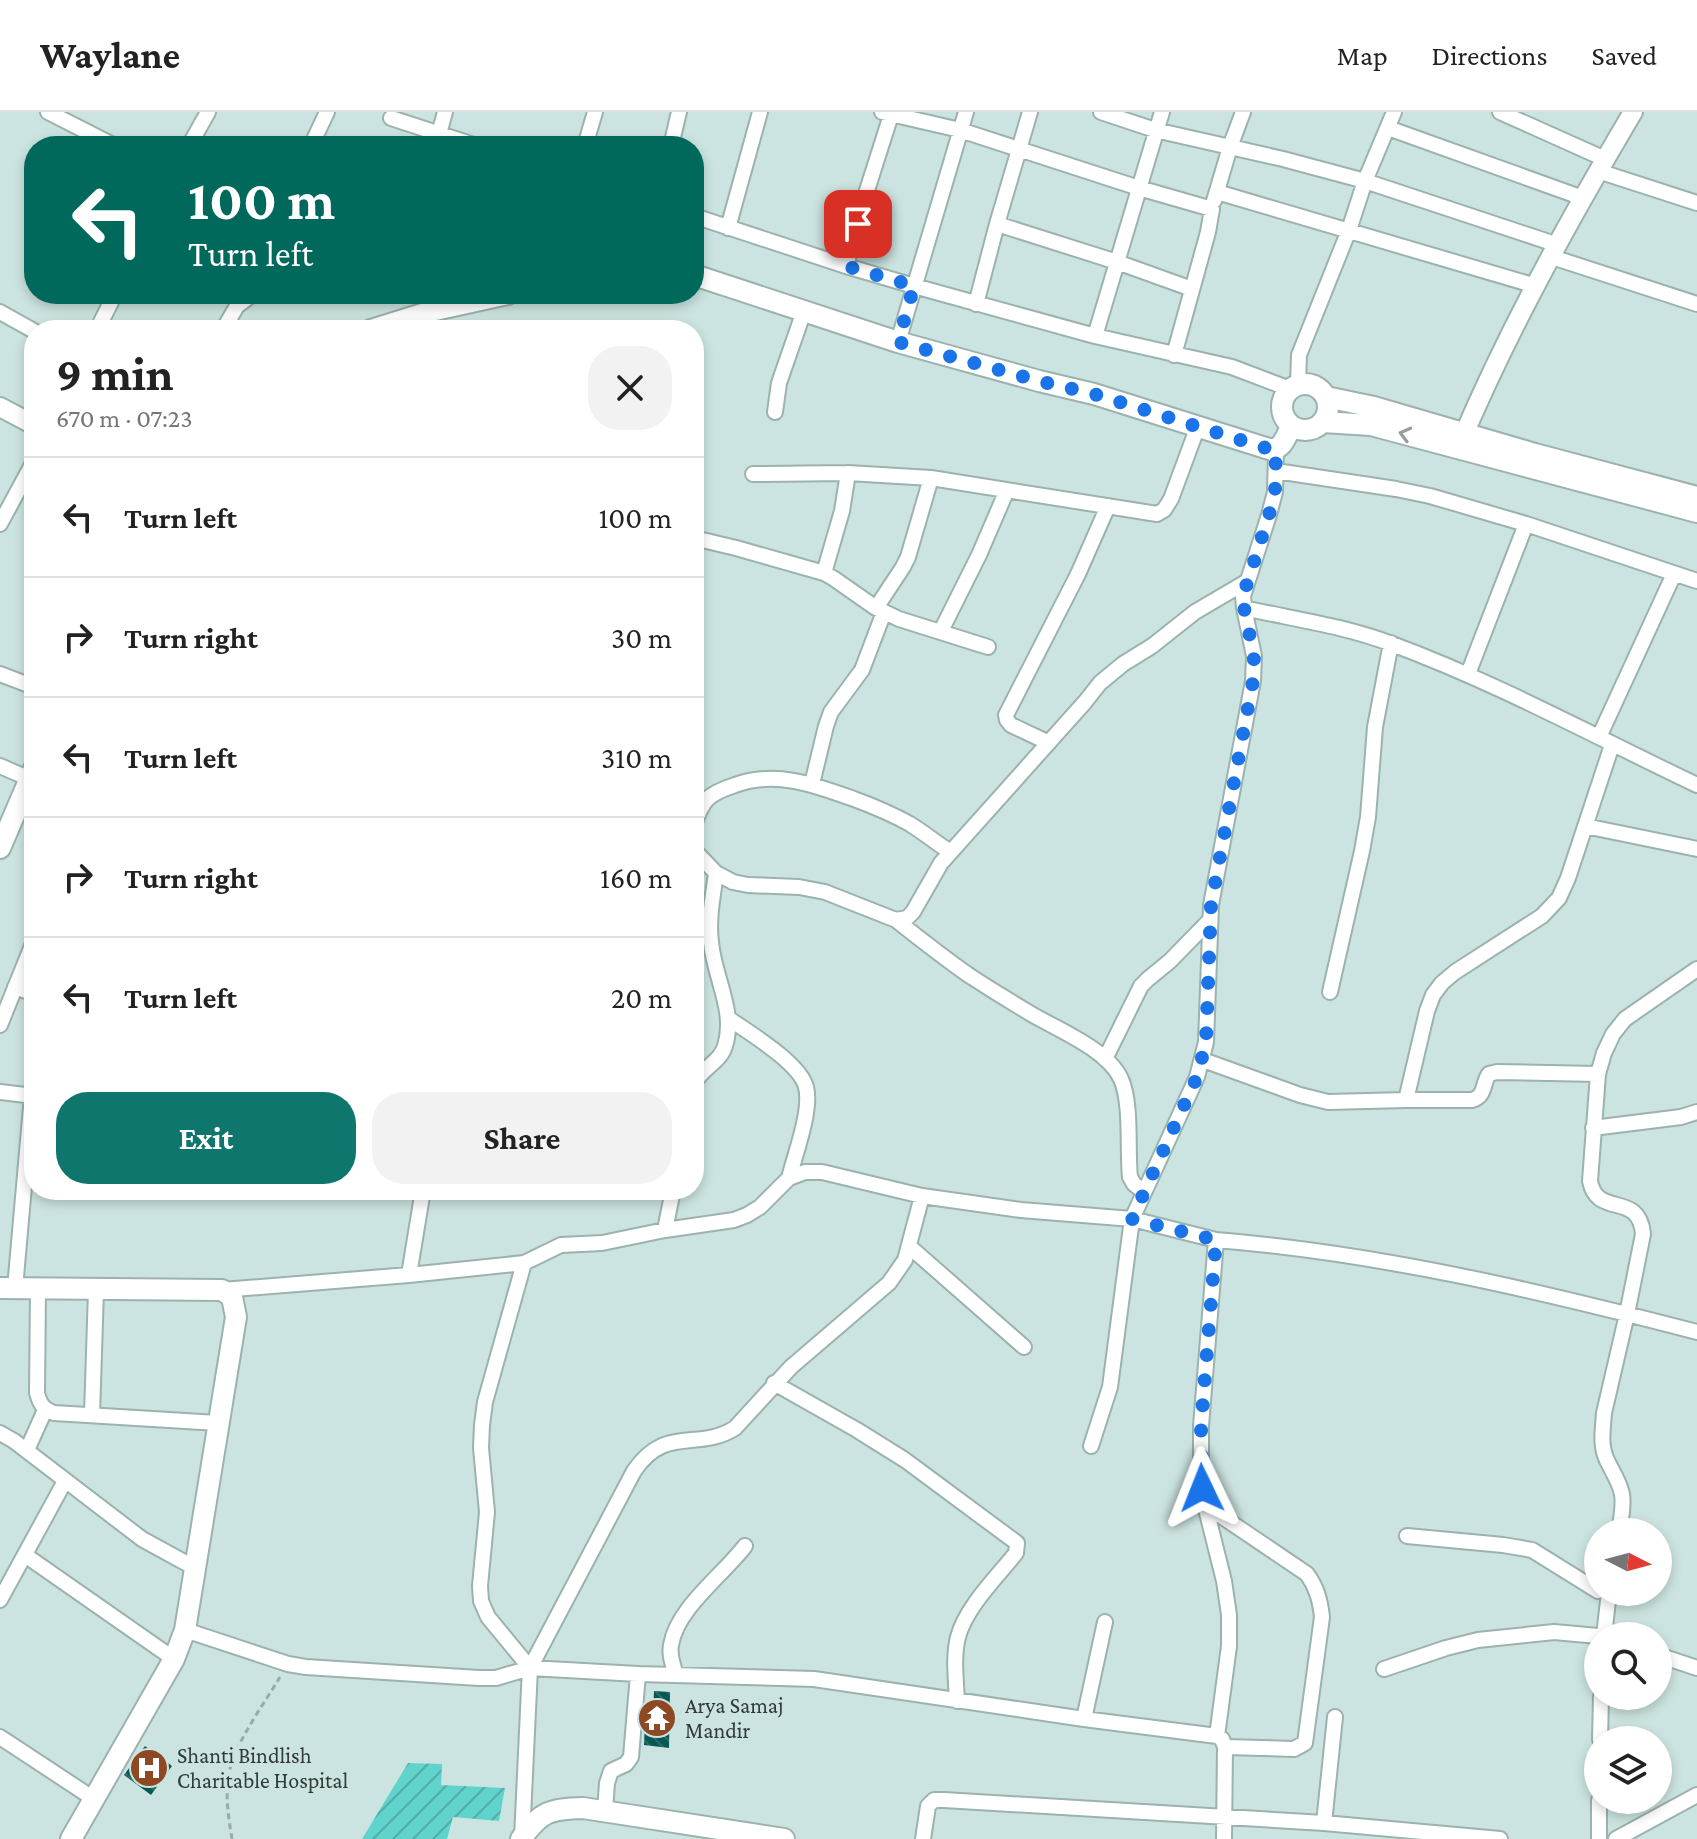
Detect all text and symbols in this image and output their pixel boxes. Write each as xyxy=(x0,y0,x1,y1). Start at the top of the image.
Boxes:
text: Waylane xyxy=(40,34,180,76)
text: Map xyxy=(1337,40,1388,71)
text: Directions xyxy=(1432,40,1547,71)
text: Saved xyxy=(1591,40,1657,71)
icon: left xyxy=(56,168,160,272)
text: 100 m xyxy=(188,169,335,231)
pin xyxy=(824,190,892,258)
icon: arrive xyxy=(836,202,880,246)
text: Turn left xyxy=(188,234,313,274)
button: close xyxy=(588,346,672,430)
text: 9 min xyxy=(56,347,174,400)
text: 670 m · 07:23 xyxy=(56,404,193,433)
one-way arrow xyxy=(1399,427,1413,444)
icon: left xyxy=(56,495,100,539)
text: Turn left xyxy=(124,501,237,534)
text: 100 m xyxy=(598,501,672,534)
icon: right xyxy=(56,615,100,659)
text: Turn right xyxy=(124,621,258,654)
text: 30 m xyxy=(611,621,672,654)
icon: left xyxy=(56,735,100,779)
text: Turn left xyxy=(124,741,237,774)
text: 310 m xyxy=(601,741,672,774)
icon: right xyxy=(56,855,100,899)
text: Turn right xyxy=(124,861,258,894)
text: 160 m xyxy=(600,861,672,894)
icon: left xyxy=(56,975,100,1019)
text: Turn left xyxy=(124,981,237,1014)
text: 20 m xyxy=(611,981,672,1014)
button: Exit xyxy=(56,1092,356,1184)
button: Share xyxy=(372,1092,672,1184)
position arrow xyxy=(1160,1446,1244,1530)
north arrow xyxy=(1584,1518,1672,1606)
map controls xyxy=(1584,1518,1672,1814)
button: search xyxy=(1584,1622,1672,1710)
place label: Arya Samaj Mandir xyxy=(685,1693,783,1743)
temple icon: Arya Samaj Mandir xyxy=(636,1697,678,1739)
button: layers xyxy=(1584,1726,1672,1814)
place label: Shanti Bindlish Charitable Hospital xyxy=(177,1743,348,1793)
hospital icon: Shanti Bindlish Charitable Hospital xyxy=(128,1747,170,1789)

